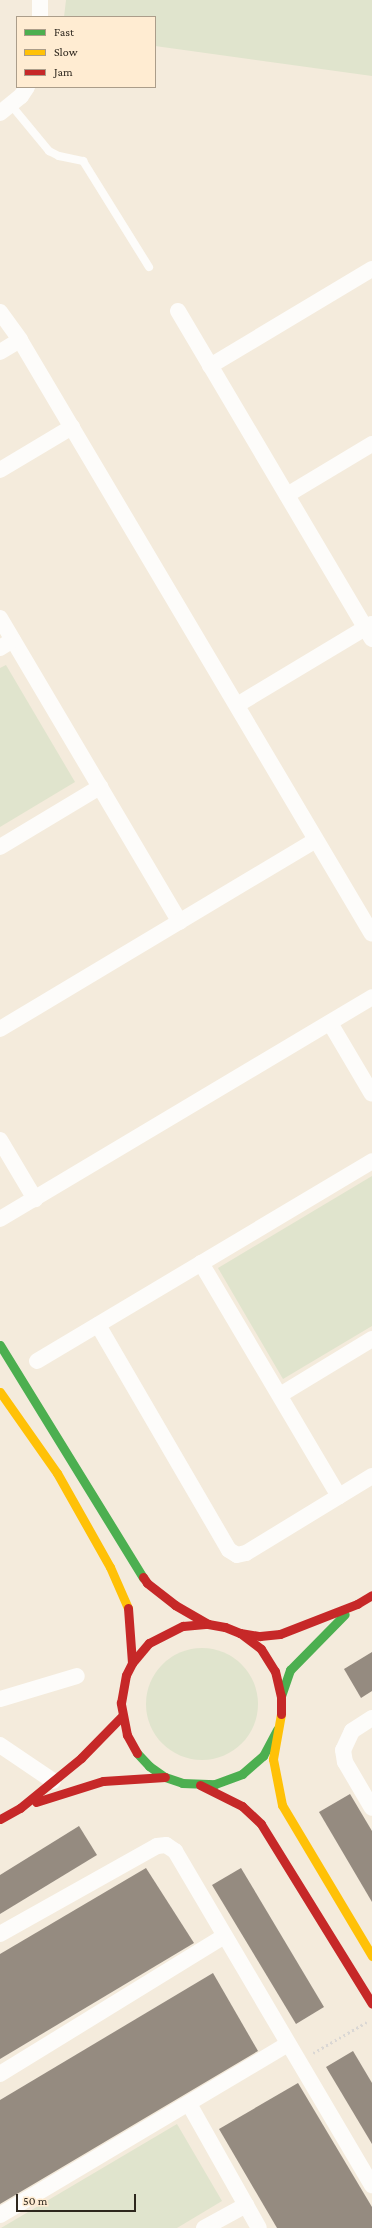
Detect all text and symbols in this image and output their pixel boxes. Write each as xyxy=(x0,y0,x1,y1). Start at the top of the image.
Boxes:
legend xyxy=(16,16,156,88)
text: Fast xyxy=(54,25,74,39)
text: Slow xyxy=(54,45,78,59)
text: Jam xyxy=(54,65,73,79)
scale bar xyxy=(18,2186,138,2212)
text: 50 m xyxy=(23,2194,47,2208)

